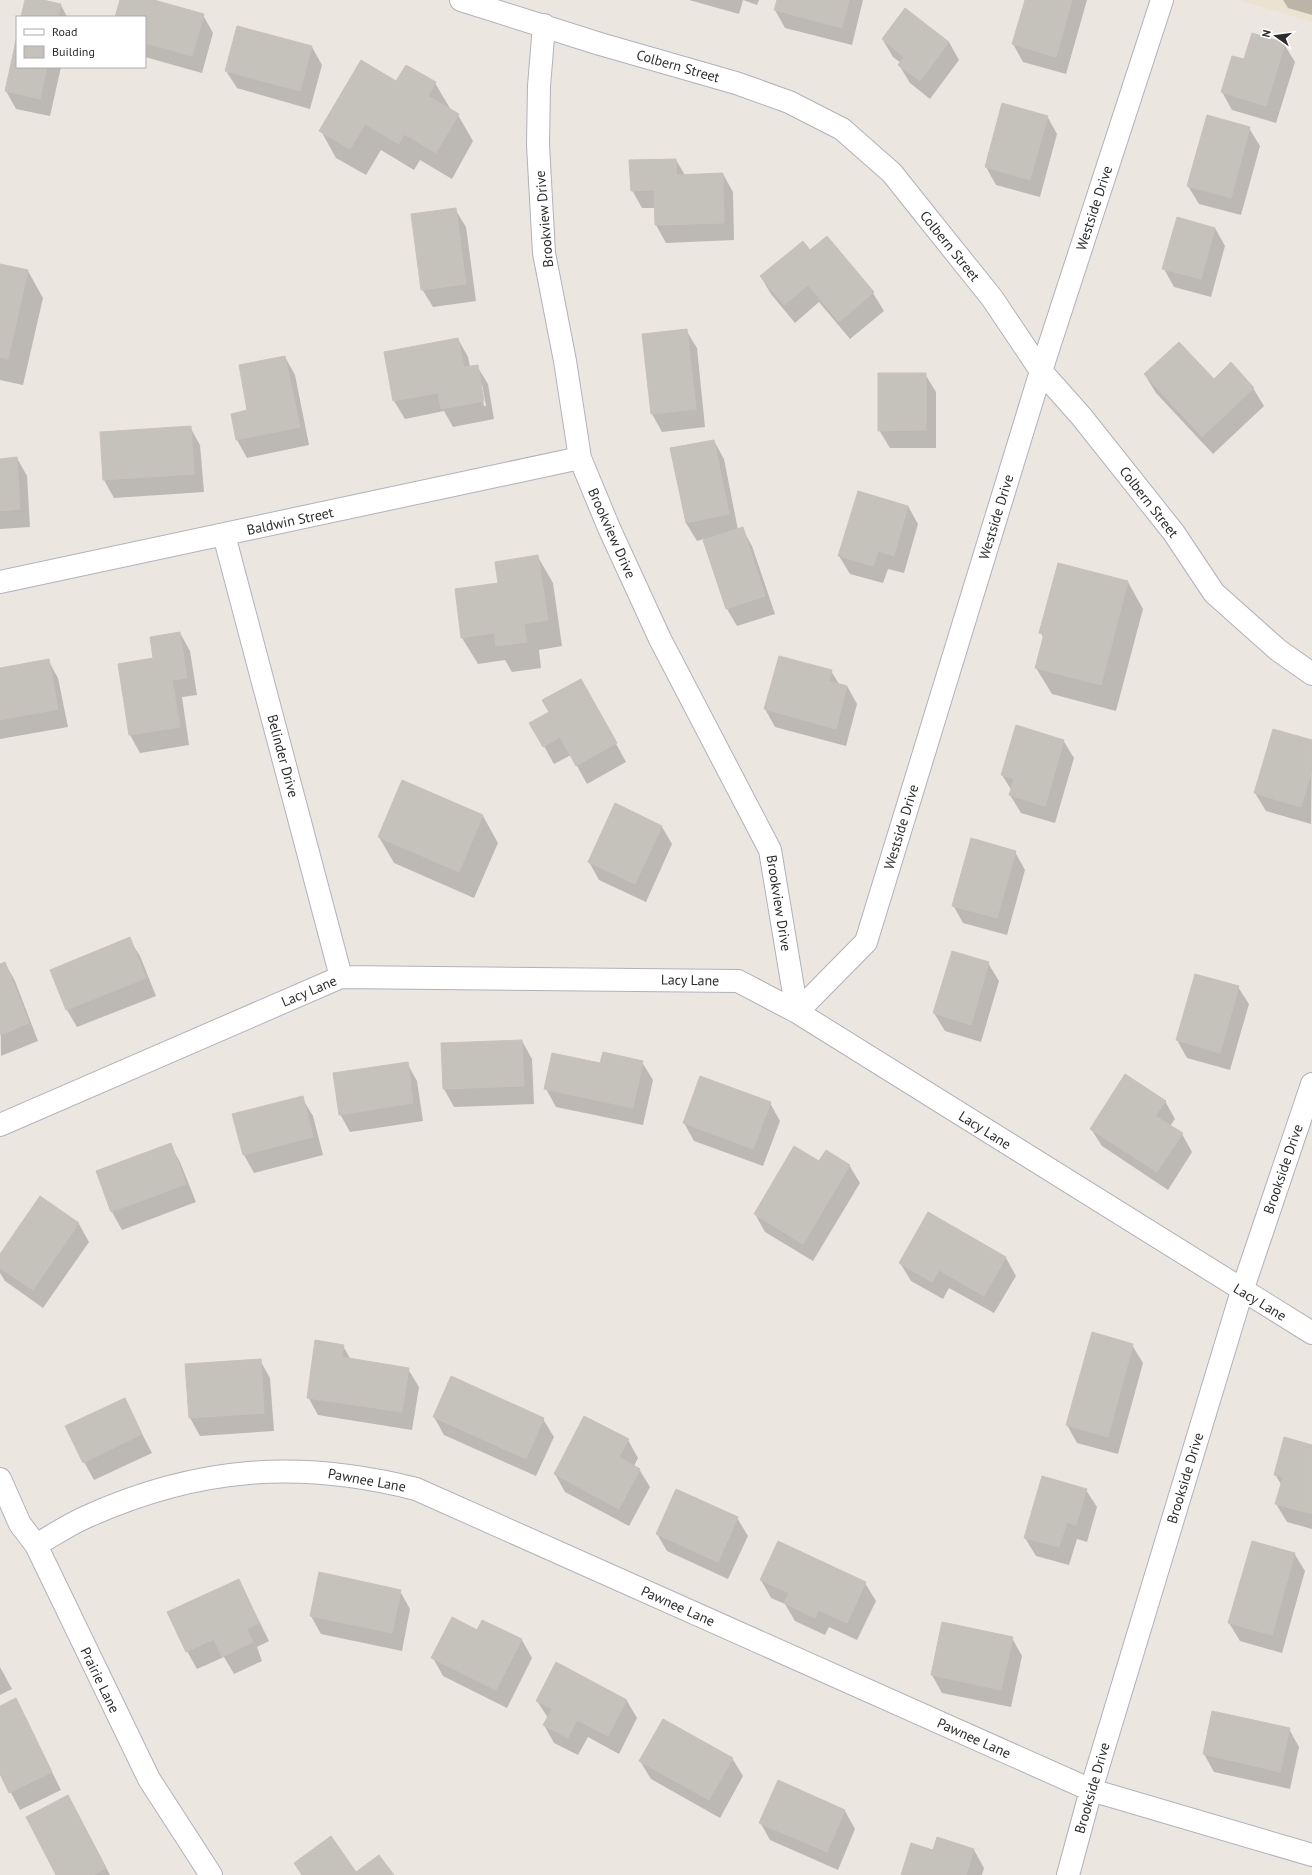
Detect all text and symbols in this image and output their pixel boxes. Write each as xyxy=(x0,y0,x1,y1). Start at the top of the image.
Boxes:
legend xyxy=(16,16,146,68)
north arrow xyxy=(1256,16,1296,56)
text: Road xyxy=(52,24,77,39)
text: N xyxy=(1259,28,1274,39)
text: Building xyxy=(52,44,95,59)
street label: Colbern Street xyxy=(634,46,722,87)
street label: Westside Drive xyxy=(1072,163,1116,253)
street label: Brookview Drive xyxy=(531,170,557,268)
street label: Colbern Street xyxy=(916,207,984,285)
street label: Colbern Street xyxy=(1116,463,1183,541)
street label: Westside Drive xyxy=(975,472,1017,562)
street label: Brookview Drive xyxy=(584,485,640,581)
street label: Baldwin Street xyxy=(245,503,335,539)
street label: Belinder Drive xyxy=(263,712,303,800)
street label: Westside Drive xyxy=(880,782,922,872)
street label: Brookview Drive xyxy=(763,854,795,952)
street label: Lacy Lane xyxy=(661,970,719,990)
street label: Lacy Lane xyxy=(279,971,339,1011)
street label: Lacy Lane xyxy=(955,1107,1015,1153)
street label: Brookside Drive xyxy=(1259,1122,1307,1216)
street label: Lacy Lane xyxy=(1230,1279,1290,1325)
street label: Brookside Drive xyxy=(1163,1430,1207,1526)
street label: Pawnee Lane xyxy=(327,1464,407,1496)
street label: Pawnee Lane xyxy=(638,1582,718,1630)
street label: Prairie Lane xyxy=(76,1644,124,1716)
street label: Pawnee Lane xyxy=(934,1714,1014,1762)
street label: Brookside Drive xyxy=(1070,1740,1114,1836)

